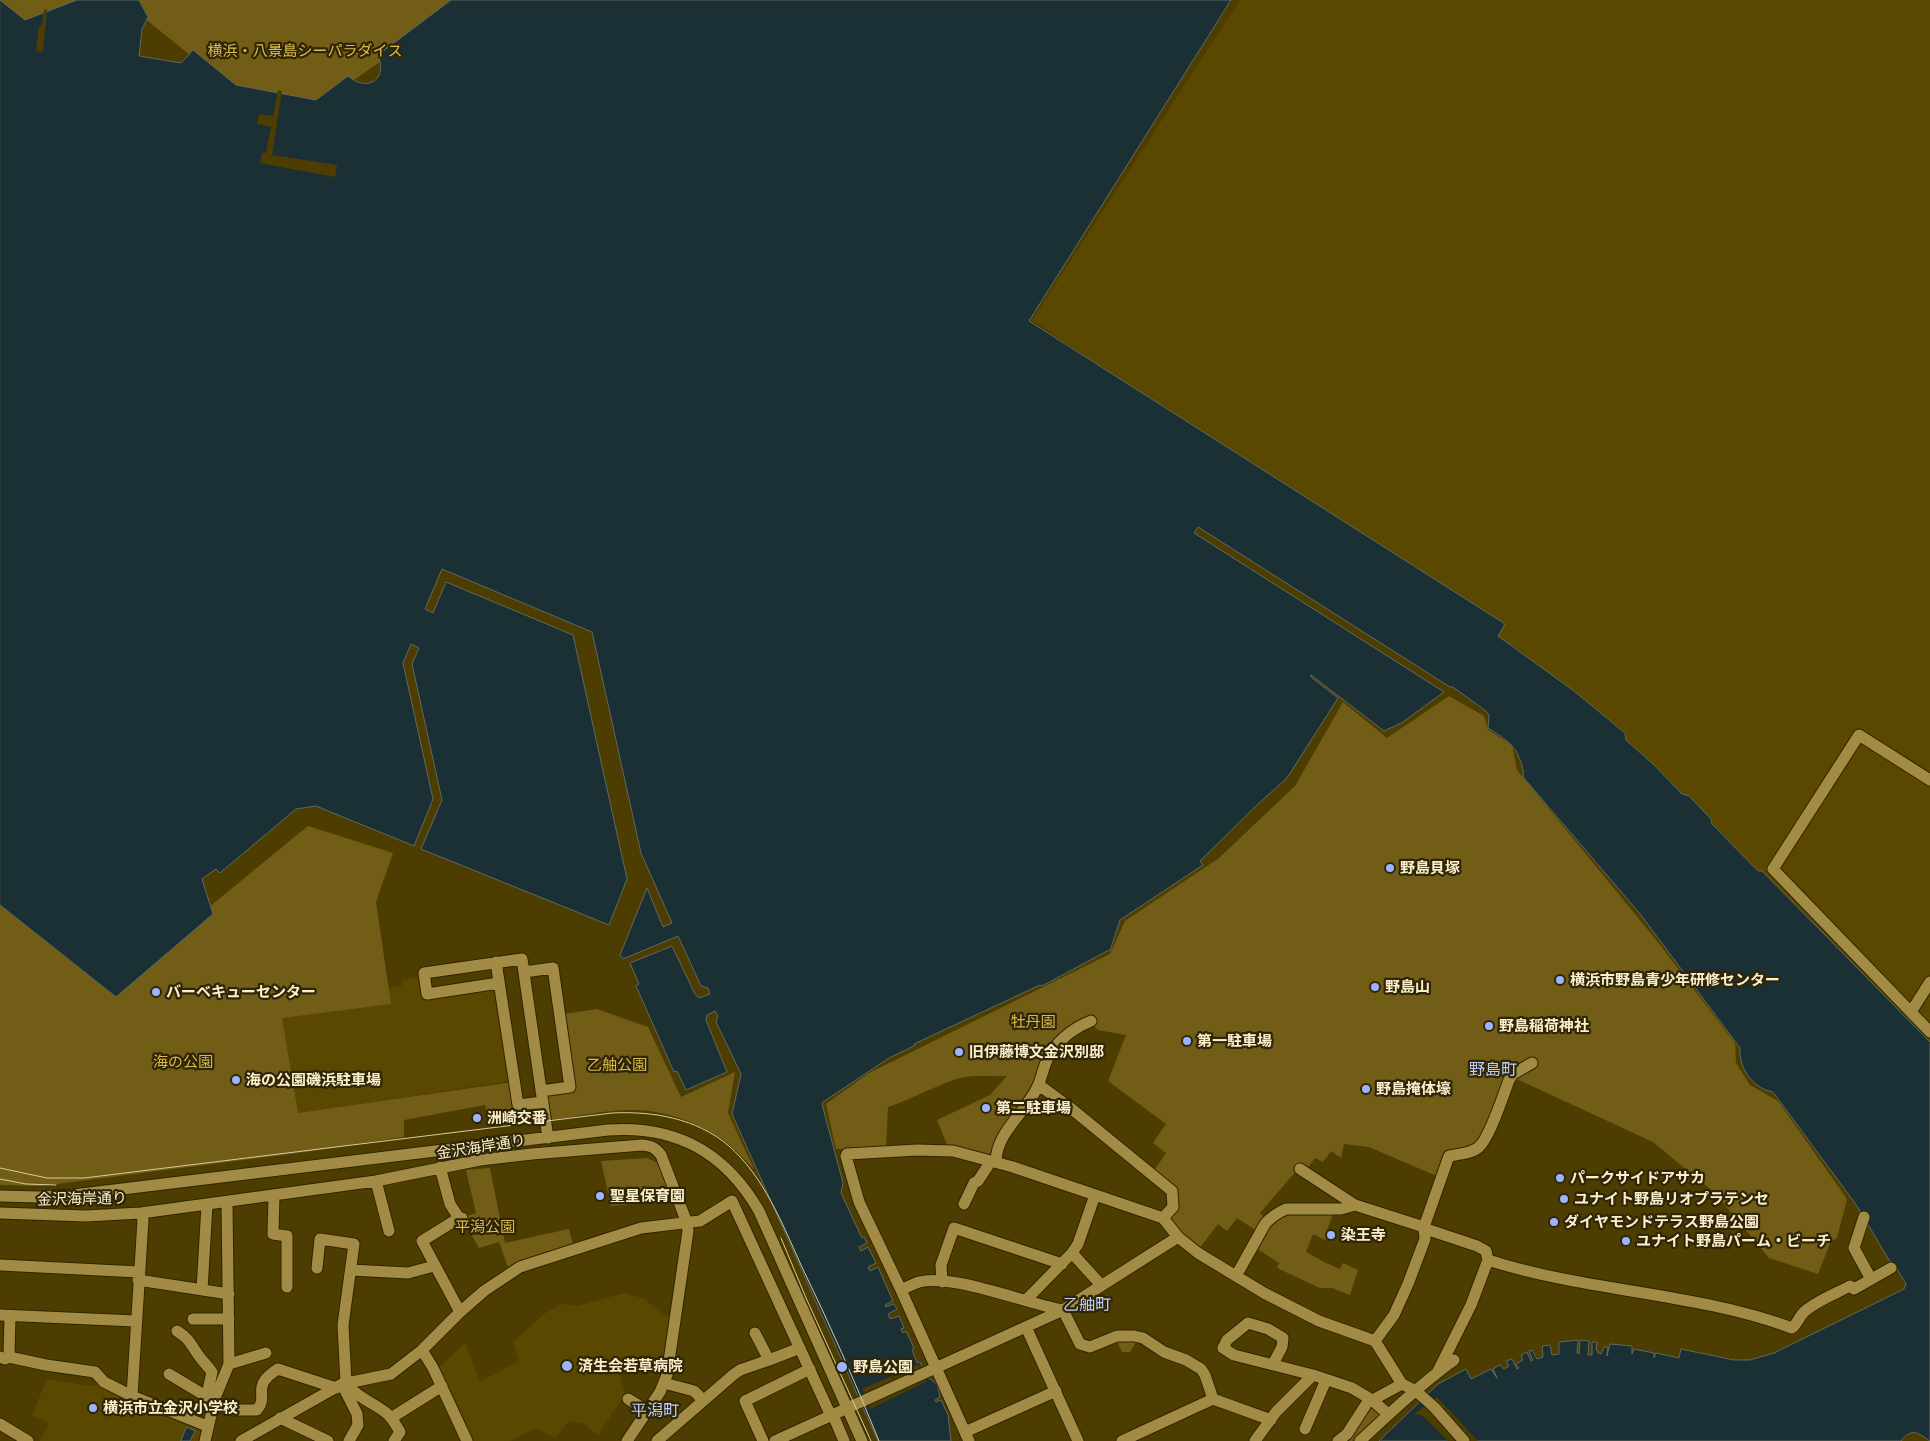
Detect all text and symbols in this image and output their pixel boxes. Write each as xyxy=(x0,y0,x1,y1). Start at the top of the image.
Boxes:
park label: 横浜・八景島シーパラダイス xyxy=(208,42,402,60)
place label: 野島貝塚 xyxy=(1400,859,1460,877)
marker: 野島貝塚 xyxy=(1384,862,1396,874)
place label: 横浜市野島青少年研修センター xyxy=(1570,971,1780,989)
marker: 横浜市野島青少年研修センター xyxy=(1554,974,1566,986)
place label: 野島山 xyxy=(1385,978,1430,996)
marker: 野島山 xyxy=(1369,981,1381,993)
place label: バーベキューセンター xyxy=(166,983,316,1001)
marker: バーベキューセンター xyxy=(150,986,162,998)
park label: 牡丹園 xyxy=(1011,1013,1055,1031)
place label: 野島稲荷神社 xyxy=(1499,1017,1589,1035)
marker: 野島稲荷神社 xyxy=(1483,1020,1495,1032)
place label: 第一駐車場 xyxy=(1197,1032,1272,1050)
marker: 第一駐車場 xyxy=(1181,1035,1193,1047)
place label: 旧伊藤博文金沢別邸 xyxy=(969,1043,1104,1061)
marker: 旧伊藤博文金沢別邸 xyxy=(953,1046,965,1058)
park label: 海の公園 xyxy=(153,1053,213,1071)
park label: 乙舳公園 xyxy=(587,1056,647,1074)
district label: 野島町 xyxy=(1469,1060,1517,1080)
place label: 海の公園磯浜駐車場 xyxy=(246,1071,381,1089)
marker: 海の公園磯浜駐車場 xyxy=(230,1074,242,1086)
place label: 野島掩体壕 xyxy=(1376,1080,1451,1098)
marker: 野島掩体壕 xyxy=(1360,1083,1372,1095)
place label: 第二駐車場 xyxy=(996,1099,1071,1117)
marker: 第二駐車場 xyxy=(980,1102,992,1114)
place label: 洲崎交番 xyxy=(487,1109,547,1127)
marker: 洲崎交番 xyxy=(471,1112,483,1124)
street label: 金沢海岸通り xyxy=(435,1131,527,1163)
place label: パークサイドアサカ xyxy=(1570,1169,1705,1187)
marker: パークサイドアサカ xyxy=(1554,1172,1566,1184)
place label: 聖星保育園 xyxy=(610,1187,685,1205)
street label: 金沢海岸通り xyxy=(37,1189,127,1209)
marker: 聖星保育園 xyxy=(594,1190,606,1202)
place label: ユナイト野島リオプラテンセ xyxy=(1574,1190,1769,1208)
marker: ユナイト野島リオプラテンセ xyxy=(1558,1193,1570,1205)
place label: ダイヤモンドテラス野島公園 xyxy=(1564,1213,1759,1231)
marker: ダイヤモンドテラス野島公園 xyxy=(1548,1216,1560,1228)
park label: 平潟公園 xyxy=(455,1218,515,1236)
place label: 染王寺 xyxy=(1341,1226,1386,1244)
marker: 染王寺 xyxy=(1325,1229,1337,1241)
place label: ユナイト野島パーム・ビーチ xyxy=(1636,1232,1831,1250)
marker: ユナイト野島パーム・ビーチ xyxy=(1620,1235,1632,1247)
district label: 乙舳町 xyxy=(1063,1295,1111,1315)
place label: 済生会若草病院 xyxy=(578,1357,683,1375)
place label: 野島公園 xyxy=(853,1358,913,1376)
marker: 済生会若草病院 xyxy=(560,1359,574,1373)
marker: 野島公園 xyxy=(835,1360,849,1374)
place label: 横浜市立金沢小学校 xyxy=(103,1399,238,1417)
district label: 平潟町 xyxy=(631,1401,679,1421)
marker: 横浜市立金沢小学校 xyxy=(87,1402,99,1414)

